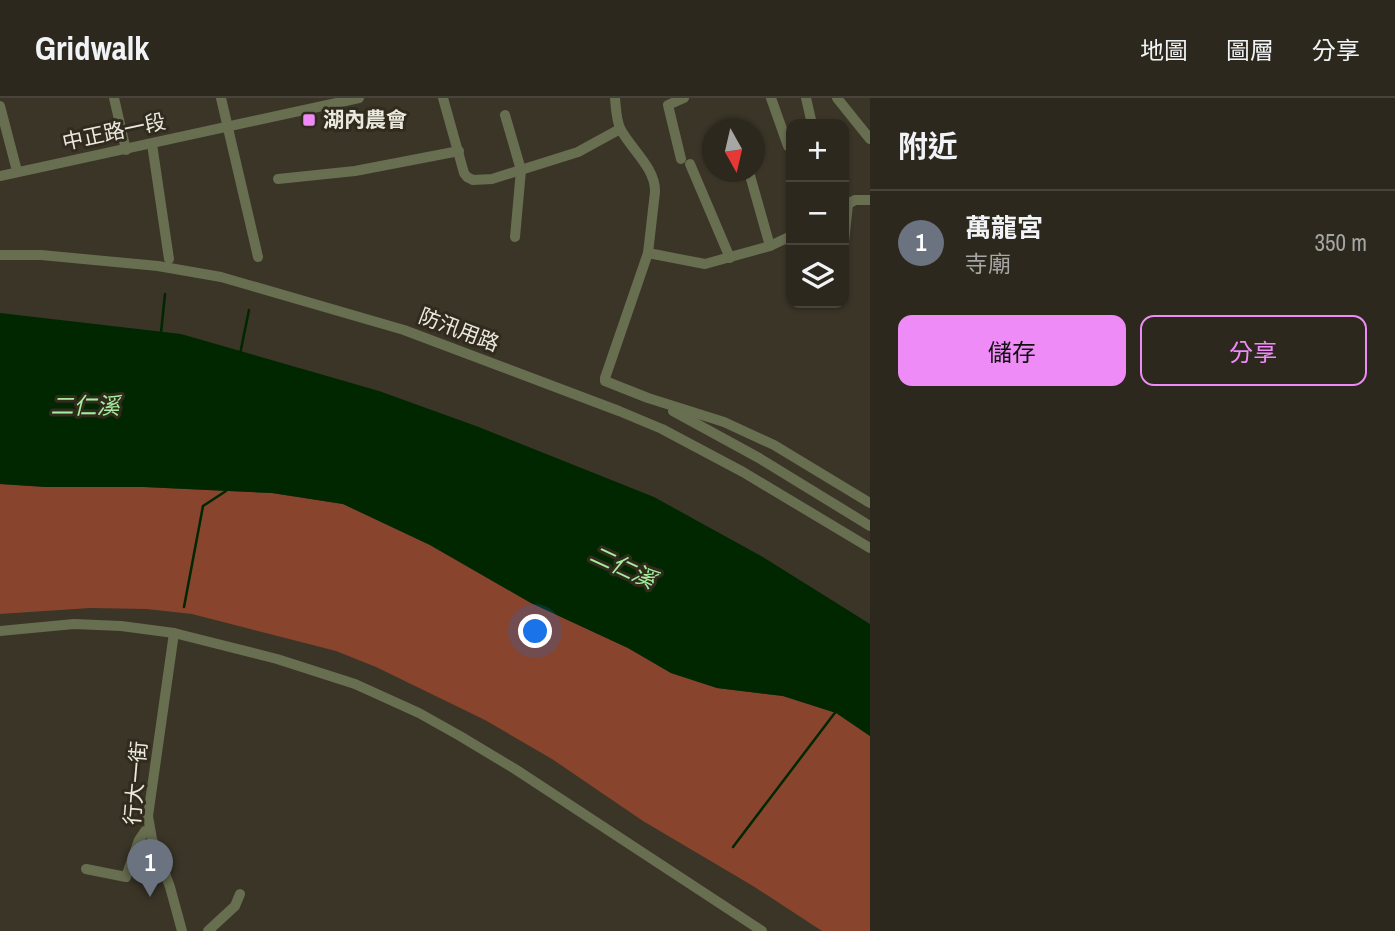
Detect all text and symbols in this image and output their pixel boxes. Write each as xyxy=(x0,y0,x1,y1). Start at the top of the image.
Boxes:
text: Gridwalk xyxy=(35,26,149,70)
text: 地圖 xyxy=(1140,34,1188,66)
text: 圖層 xyxy=(1226,34,1274,66)
text: 分享 xyxy=(1312,34,1360,66)
place label: 湖內農會 xyxy=(323,105,407,134)
street label: 中正路一段 xyxy=(60,106,168,157)
marker: 湖內農會 xyxy=(301,112,317,128)
north arrow xyxy=(702,119,765,182)
map controls xyxy=(786,119,849,308)
button: + xyxy=(786,119,849,182)
text: 附近 xyxy=(898,126,958,166)
button: − xyxy=(786,182,849,245)
text: 萬龍宮 xyxy=(965,210,1043,245)
text: 1 xyxy=(916,227,926,258)
text: 350 m xyxy=(1315,227,1367,258)
button: layers xyxy=(786,245,849,308)
text: 寺廟 xyxy=(965,248,1011,279)
street label: 防汛用路 xyxy=(415,301,504,358)
button: 儲存 xyxy=(898,315,1126,386)
button: 分享 xyxy=(1140,315,1367,386)
water label: 二仁溪 xyxy=(51,390,123,421)
water label: 二仁溪 xyxy=(585,538,664,596)
your location xyxy=(518,614,552,648)
street label: 行大一街 xyxy=(117,740,154,826)
pin: 1 xyxy=(127,839,173,897)

